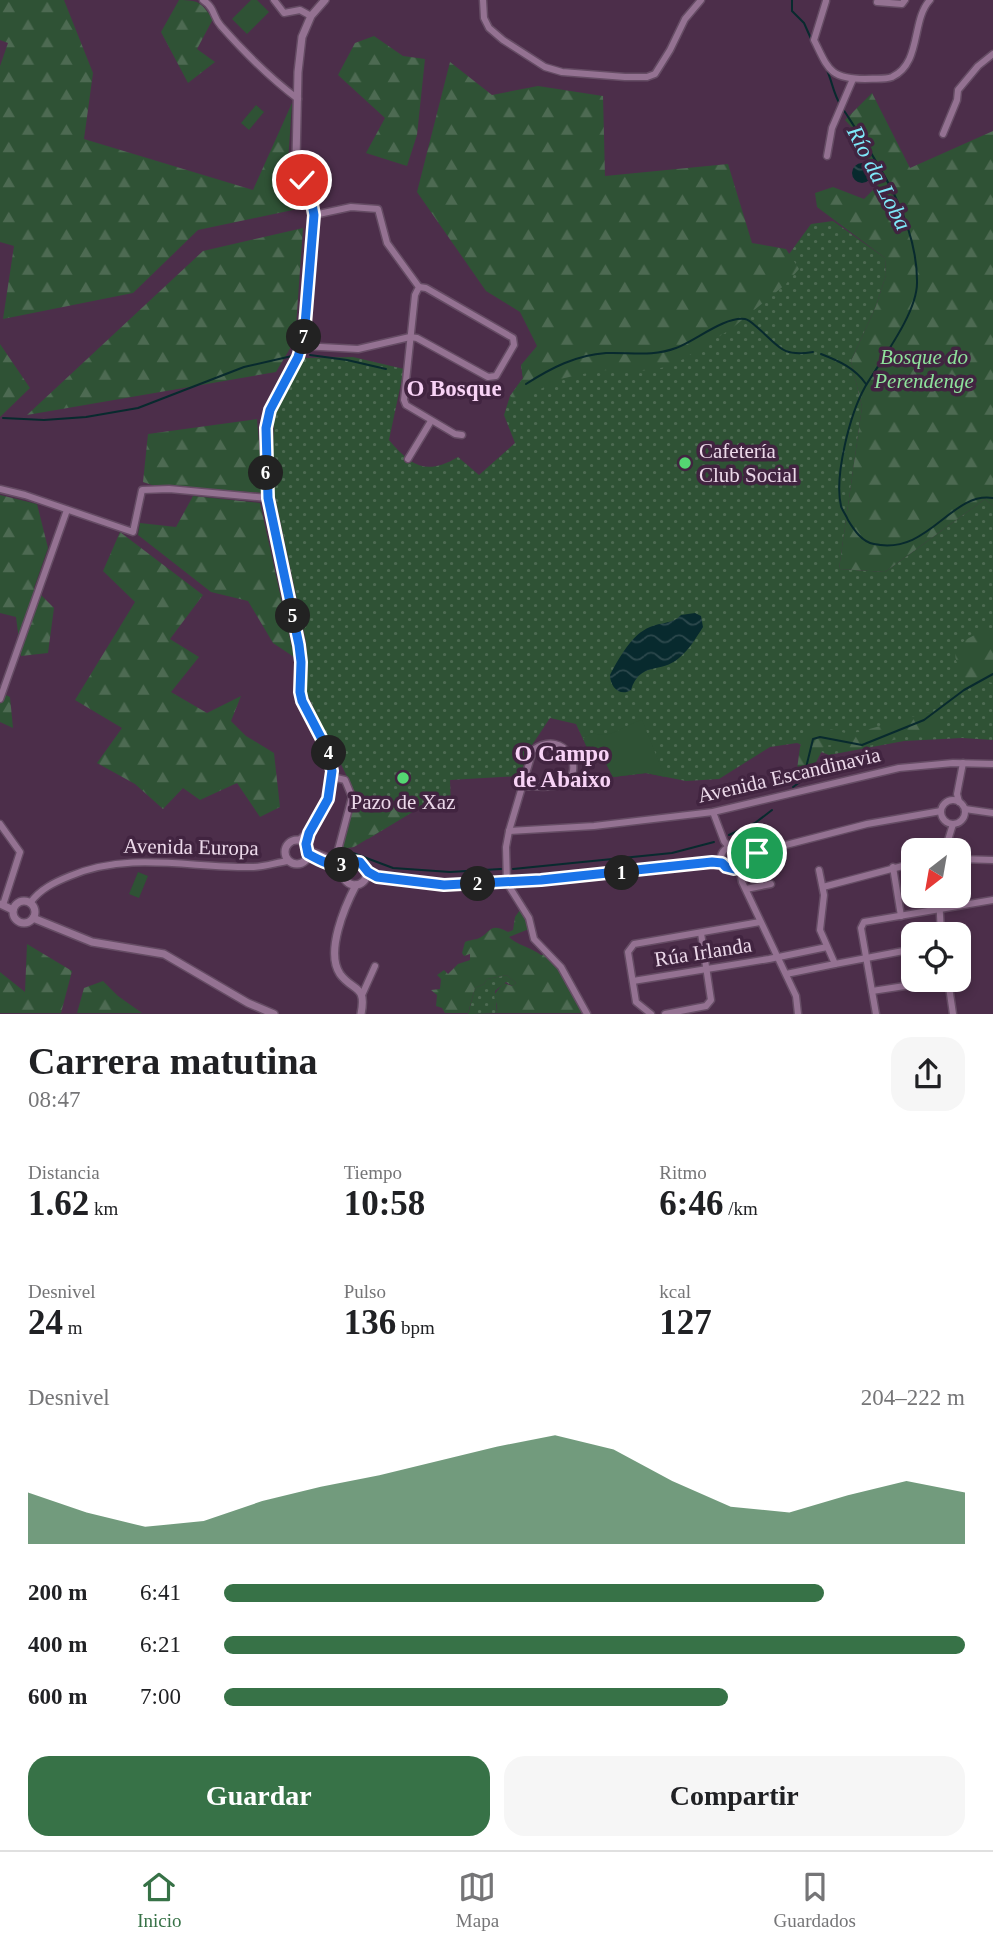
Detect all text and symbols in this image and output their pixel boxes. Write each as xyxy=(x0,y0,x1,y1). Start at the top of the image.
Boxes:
water label: Río da Loba xyxy=(842,121,916,234)
pin xyxy=(272,150,332,210)
icon: check xyxy=(283,161,321,199)
pin: 7 xyxy=(286,320,322,354)
text: 7 xyxy=(299,326,308,347)
park label: Bosque do Perendenge xyxy=(873,345,974,393)
district label: O Bosque xyxy=(406,376,502,401)
place label: Cafetería Club Social xyxy=(699,439,798,487)
marker: Cafetería Club Social xyxy=(677,455,693,471)
pin: 6 xyxy=(248,456,284,490)
text: 6 xyxy=(261,462,270,483)
pin: 5 xyxy=(276,598,310,634)
text: 5 xyxy=(288,605,297,626)
pin: 4 xyxy=(312,736,346,770)
district label: O Campo de Abaixo xyxy=(513,741,611,792)
text: 4 xyxy=(324,742,333,763)
street label: Avenida Escandinavia xyxy=(695,742,883,808)
marker: Pazo de Xaz xyxy=(395,770,411,786)
place label: Pazo de Xaz xyxy=(351,790,455,814)
pin xyxy=(727,823,787,883)
street label: Avenida Europa xyxy=(123,834,260,860)
icon: arrive xyxy=(738,834,776,872)
north arrow xyxy=(901,838,971,908)
map controls xyxy=(901,838,971,992)
pin: 3 xyxy=(324,848,360,882)
text: 3 xyxy=(337,854,346,875)
pin: 1 xyxy=(604,856,640,890)
text: 1 xyxy=(617,862,626,883)
pin: 2 xyxy=(461,866,496,902)
text: 2 xyxy=(473,873,482,894)
button: locate xyxy=(901,922,971,992)
street label: Rúa Irlanda xyxy=(652,932,754,972)
button: share xyxy=(891,1037,965,1111)
text: Carrera matutina xyxy=(28,1040,318,1082)
text: 08:47 xyxy=(28,1087,80,1112)
text: Distancia xyxy=(28,1162,100,1183)
text: Tiempo xyxy=(344,1162,402,1183)
text: Ritmo xyxy=(659,1162,707,1183)
text: 1.62 xyxy=(28,1184,89,1223)
text: 10:58 xyxy=(344,1184,425,1223)
text: 6:46 xyxy=(659,1184,723,1223)
text: km xyxy=(89,1198,118,1219)
text: /km xyxy=(723,1198,758,1219)
text: Desnivel xyxy=(28,1281,96,1302)
text: Pulso xyxy=(344,1281,386,1302)
text: kcal xyxy=(659,1281,691,1302)
text: 24 xyxy=(28,1303,63,1342)
text: 136 xyxy=(344,1303,396,1342)
text: 127 xyxy=(659,1303,712,1342)
text: m xyxy=(63,1317,83,1338)
text: bpm xyxy=(396,1317,435,1338)
text: Desnivel xyxy=(28,1385,110,1410)
text: 204–222 m xyxy=(861,1385,965,1410)
text: 200 m xyxy=(28,1580,87,1605)
text: 6:41 xyxy=(140,1580,181,1605)
text: 400 m xyxy=(28,1632,87,1657)
text: 6:21 xyxy=(140,1632,181,1657)
text: 600 m xyxy=(28,1684,87,1709)
text: 7:00 xyxy=(140,1684,181,1709)
button: Guardar xyxy=(28,1756,490,1836)
button: Compartir xyxy=(504,1756,965,1836)
tab: Inicio xyxy=(137,1868,182,1932)
tab: Mapa xyxy=(456,1868,499,1932)
tab: Guardados xyxy=(773,1868,856,1932)

